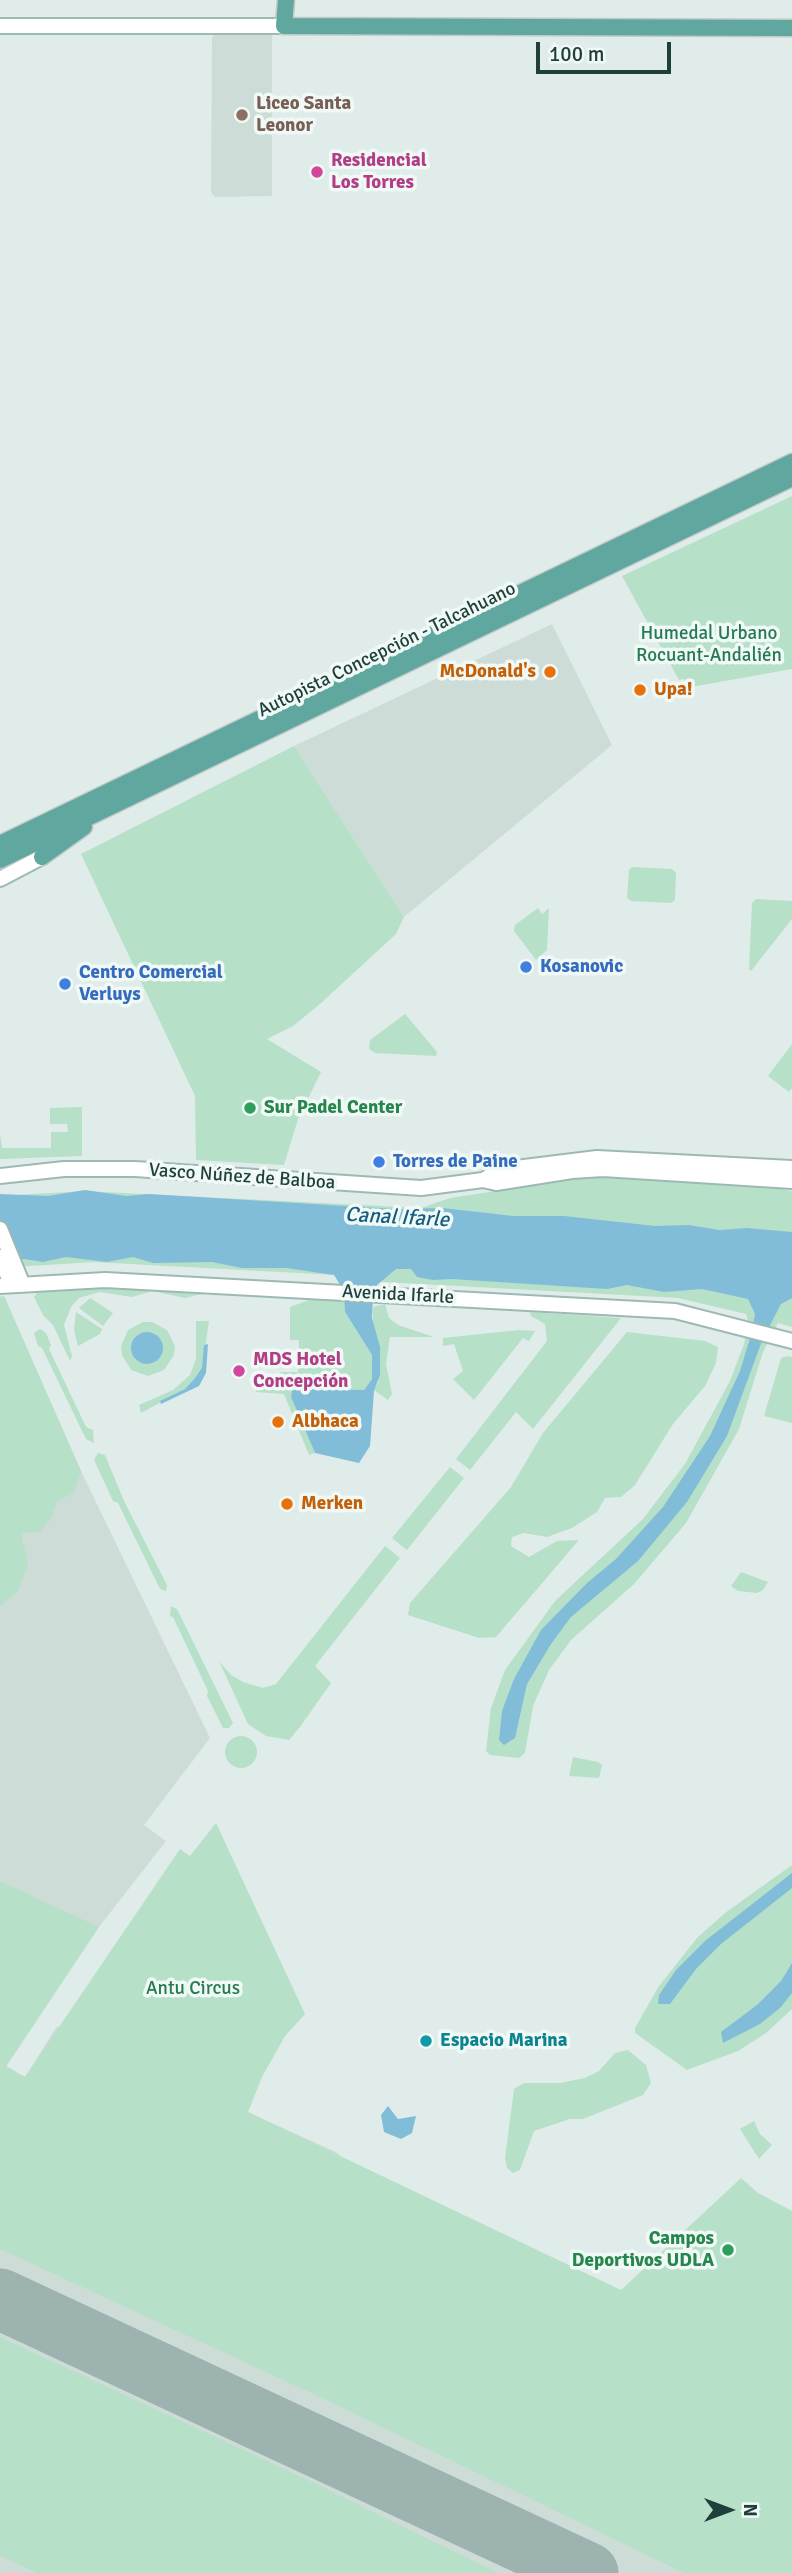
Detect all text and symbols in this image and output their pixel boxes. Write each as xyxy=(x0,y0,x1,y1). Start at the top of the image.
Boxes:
scale bar xyxy=(540,28,675,72)
text: 100 m xyxy=(549,41,604,67)
place label: Liceo Santa Leonor xyxy=(256,93,351,137)
marker: Liceo Santa Leonor xyxy=(234,107,250,123)
place label: Residencial Los Torres xyxy=(331,150,427,194)
marker: Residencial Los Torres xyxy=(309,164,325,180)
street label: Autopista Concepción - Talcahuano xyxy=(254,578,520,722)
park label: Humedal Urbano Rocuant-Andalién xyxy=(636,623,782,667)
place label: McDonald's xyxy=(440,661,536,683)
marker: McDonald's xyxy=(542,664,558,680)
place label: Upa! xyxy=(654,679,693,701)
marker: Upa! xyxy=(632,682,648,698)
place label: Kosanovic xyxy=(540,956,623,978)
marker: Kosanovic xyxy=(518,959,534,975)
place label: Centro Comercial Verluys xyxy=(79,962,223,1006)
marker: Centro Comercial Verluys xyxy=(57,976,73,992)
place label: Sur Padel Center xyxy=(264,1097,402,1119)
marker: Sur Padel Center xyxy=(242,1100,258,1116)
place label: Torres de Paine xyxy=(393,1151,518,1173)
marker: Torres de Paine xyxy=(371,1154,387,1170)
street label: Vasco Núñez de Balboa xyxy=(148,1159,336,1195)
water label: Canal Ifarle xyxy=(344,1203,450,1233)
street label: Avenida Ifarle xyxy=(341,1281,455,1309)
place label: MDS Hotel Concepción xyxy=(253,1349,348,1393)
marker: MDS Hotel Concepción xyxy=(231,1363,247,1379)
place label: Albhaca xyxy=(292,1411,359,1433)
marker: Albhaca xyxy=(270,1414,286,1430)
place label: Merken xyxy=(301,1493,363,1515)
marker: Merken xyxy=(279,1496,295,1512)
park label: Antu Circus xyxy=(146,1978,240,2000)
place label: Espacio Marina xyxy=(440,2030,567,2052)
marker: Espacio Marina xyxy=(418,2033,434,2049)
place label: Campos Deportivos UDLA xyxy=(572,2228,714,2272)
marker: Campos Deportivos UDLA xyxy=(720,2242,736,2258)
north arrow xyxy=(694,2475,764,2545)
text: N xyxy=(738,2503,762,2517)

